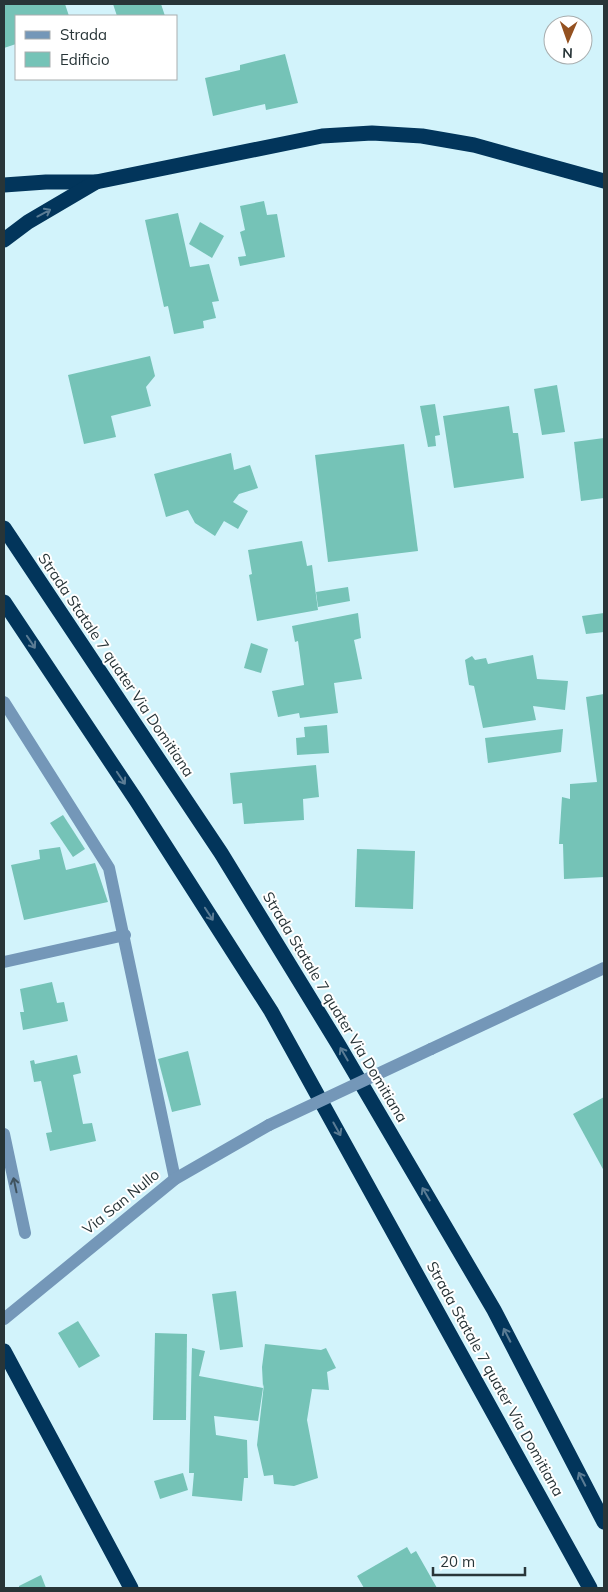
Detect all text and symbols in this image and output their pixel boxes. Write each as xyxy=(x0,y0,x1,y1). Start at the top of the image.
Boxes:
legend xyxy=(15,15,178,80)
north arrow xyxy=(543,15,593,65)
text: Strada xyxy=(60,25,107,44)
text: N xyxy=(562,44,573,62)
text: Edificio xyxy=(60,50,110,69)
one-way arrow xyxy=(37,208,52,218)
street label: Strada Statale 7 quater Via Domitiana xyxy=(34,549,199,780)
one-way arrow xyxy=(26,635,36,649)
one-way arrow xyxy=(116,770,126,784)
street label: Strada Statale 7 quater Via Domitiana xyxy=(259,888,412,1125)
one-way arrow xyxy=(204,907,214,921)
one-way arrow xyxy=(338,1047,348,1061)
one-way arrow xyxy=(332,1121,342,1136)
street label: Via San Nullo xyxy=(78,1165,163,1238)
one-way arrow xyxy=(9,1177,19,1193)
one-way arrow xyxy=(421,1186,431,1201)
street label: Strada Statale 7 quater Via Domitiana xyxy=(423,1258,568,1500)
one-way arrow xyxy=(502,1327,512,1342)
one-way arrow xyxy=(577,1472,586,1487)
scale bar xyxy=(433,1544,526,1576)
text: 20 m xyxy=(440,1552,475,1571)

